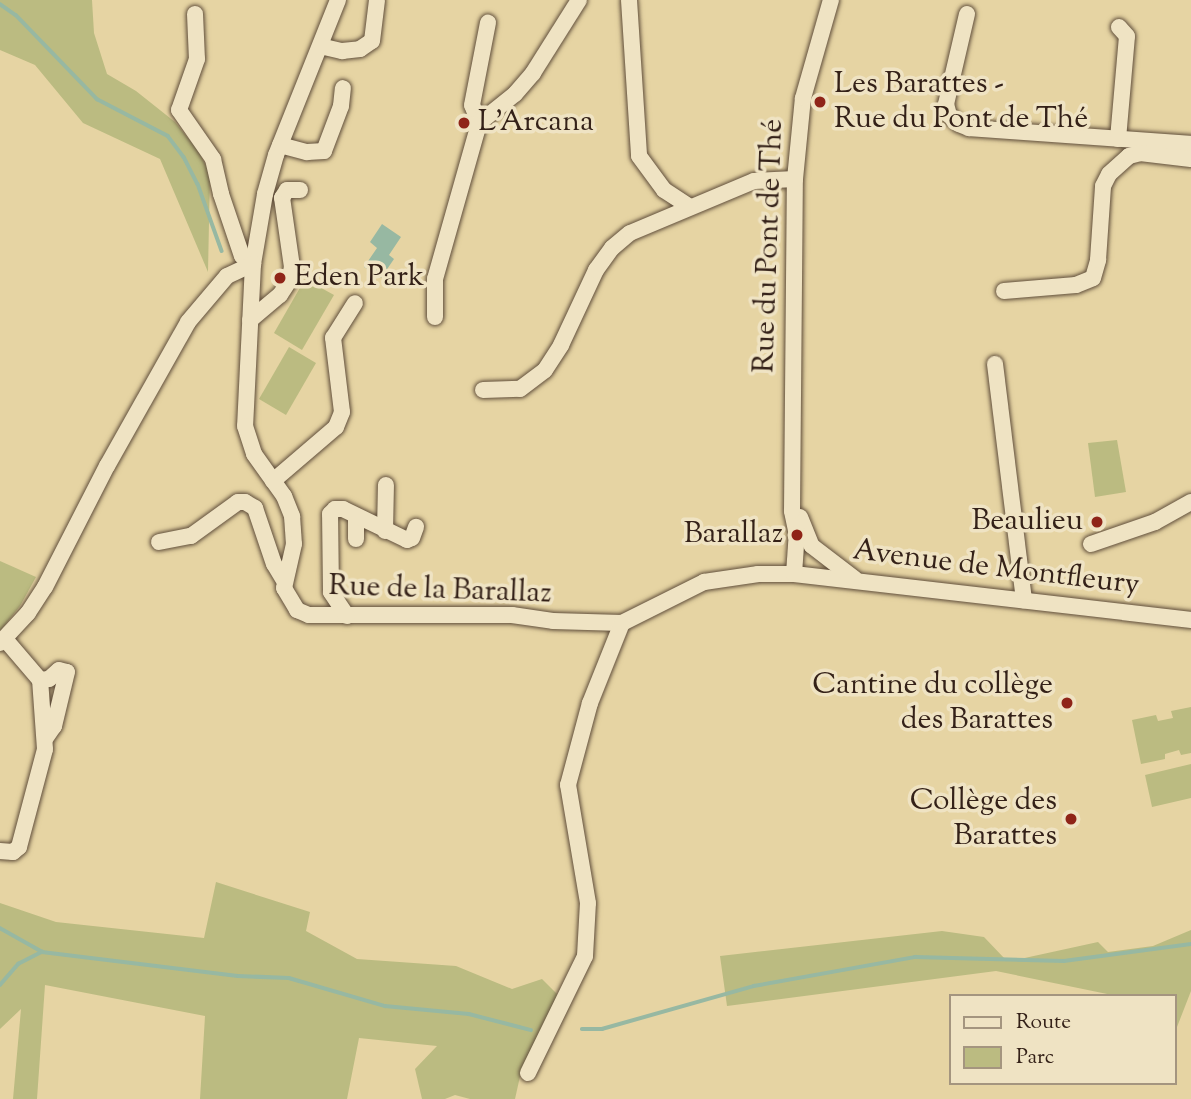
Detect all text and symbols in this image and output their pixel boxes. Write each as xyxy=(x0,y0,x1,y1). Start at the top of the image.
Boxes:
place label: Les Barattes - Rue du Pont de Thé xyxy=(834,67,1088,138)
marker: Les Barattes - Rue du Pont de Thé xyxy=(812,94,828,110)
place label: L'Arcana xyxy=(478,105,594,141)
marker: L'Arcana xyxy=(456,115,472,131)
street label: Rue du Pont de Thé xyxy=(748,118,792,374)
place label: Eden Park xyxy=(294,260,424,296)
marker: Eden Park xyxy=(272,270,288,286)
place label: Beaulieu xyxy=(971,504,1083,540)
marker: Beaulieu xyxy=(1089,514,1105,530)
place label: Barallaz xyxy=(684,517,783,553)
marker: Barallaz xyxy=(789,527,805,543)
street label: Avenue de Montfleury xyxy=(851,534,1141,604)
street label: Rue de la Barallaz xyxy=(328,569,552,613)
place label: Cantine du collège des Barattes xyxy=(812,668,1053,738)
marker: Cantine du collège des Barattes xyxy=(1059,695,1075,711)
place label: Collège des Barattes xyxy=(910,784,1057,854)
marker: Collège des Barattes xyxy=(1063,811,1079,827)
legend xyxy=(950,994,1177,1085)
text: Route xyxy=(1016,1008,1071,1038)
text: Parc xyxy=(1016,1043,1054,1073)

